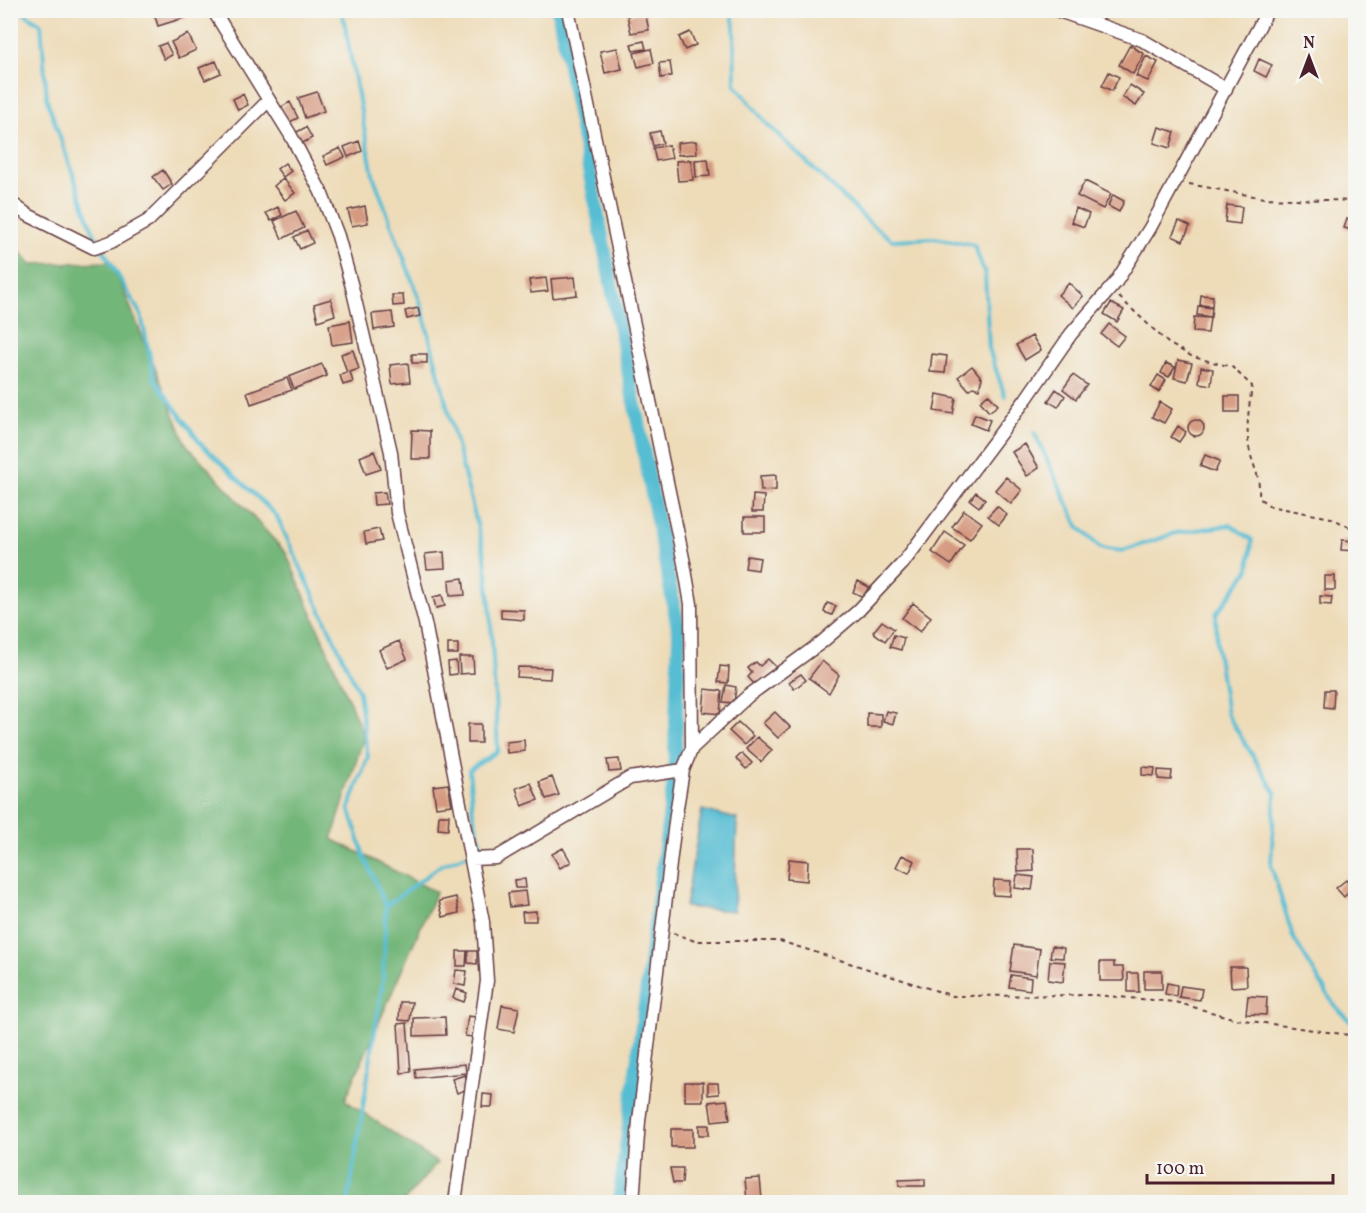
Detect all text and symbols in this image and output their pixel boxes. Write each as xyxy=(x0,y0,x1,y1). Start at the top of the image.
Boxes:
north arrow xyxy=(1279,27,1339,87)
text: N xyxy=(1303,33,1315,55)
scale bar xyxy=(1147,1147,1333,1185)
text: 100 m xyxy=(1156,1157,1205,1182)

